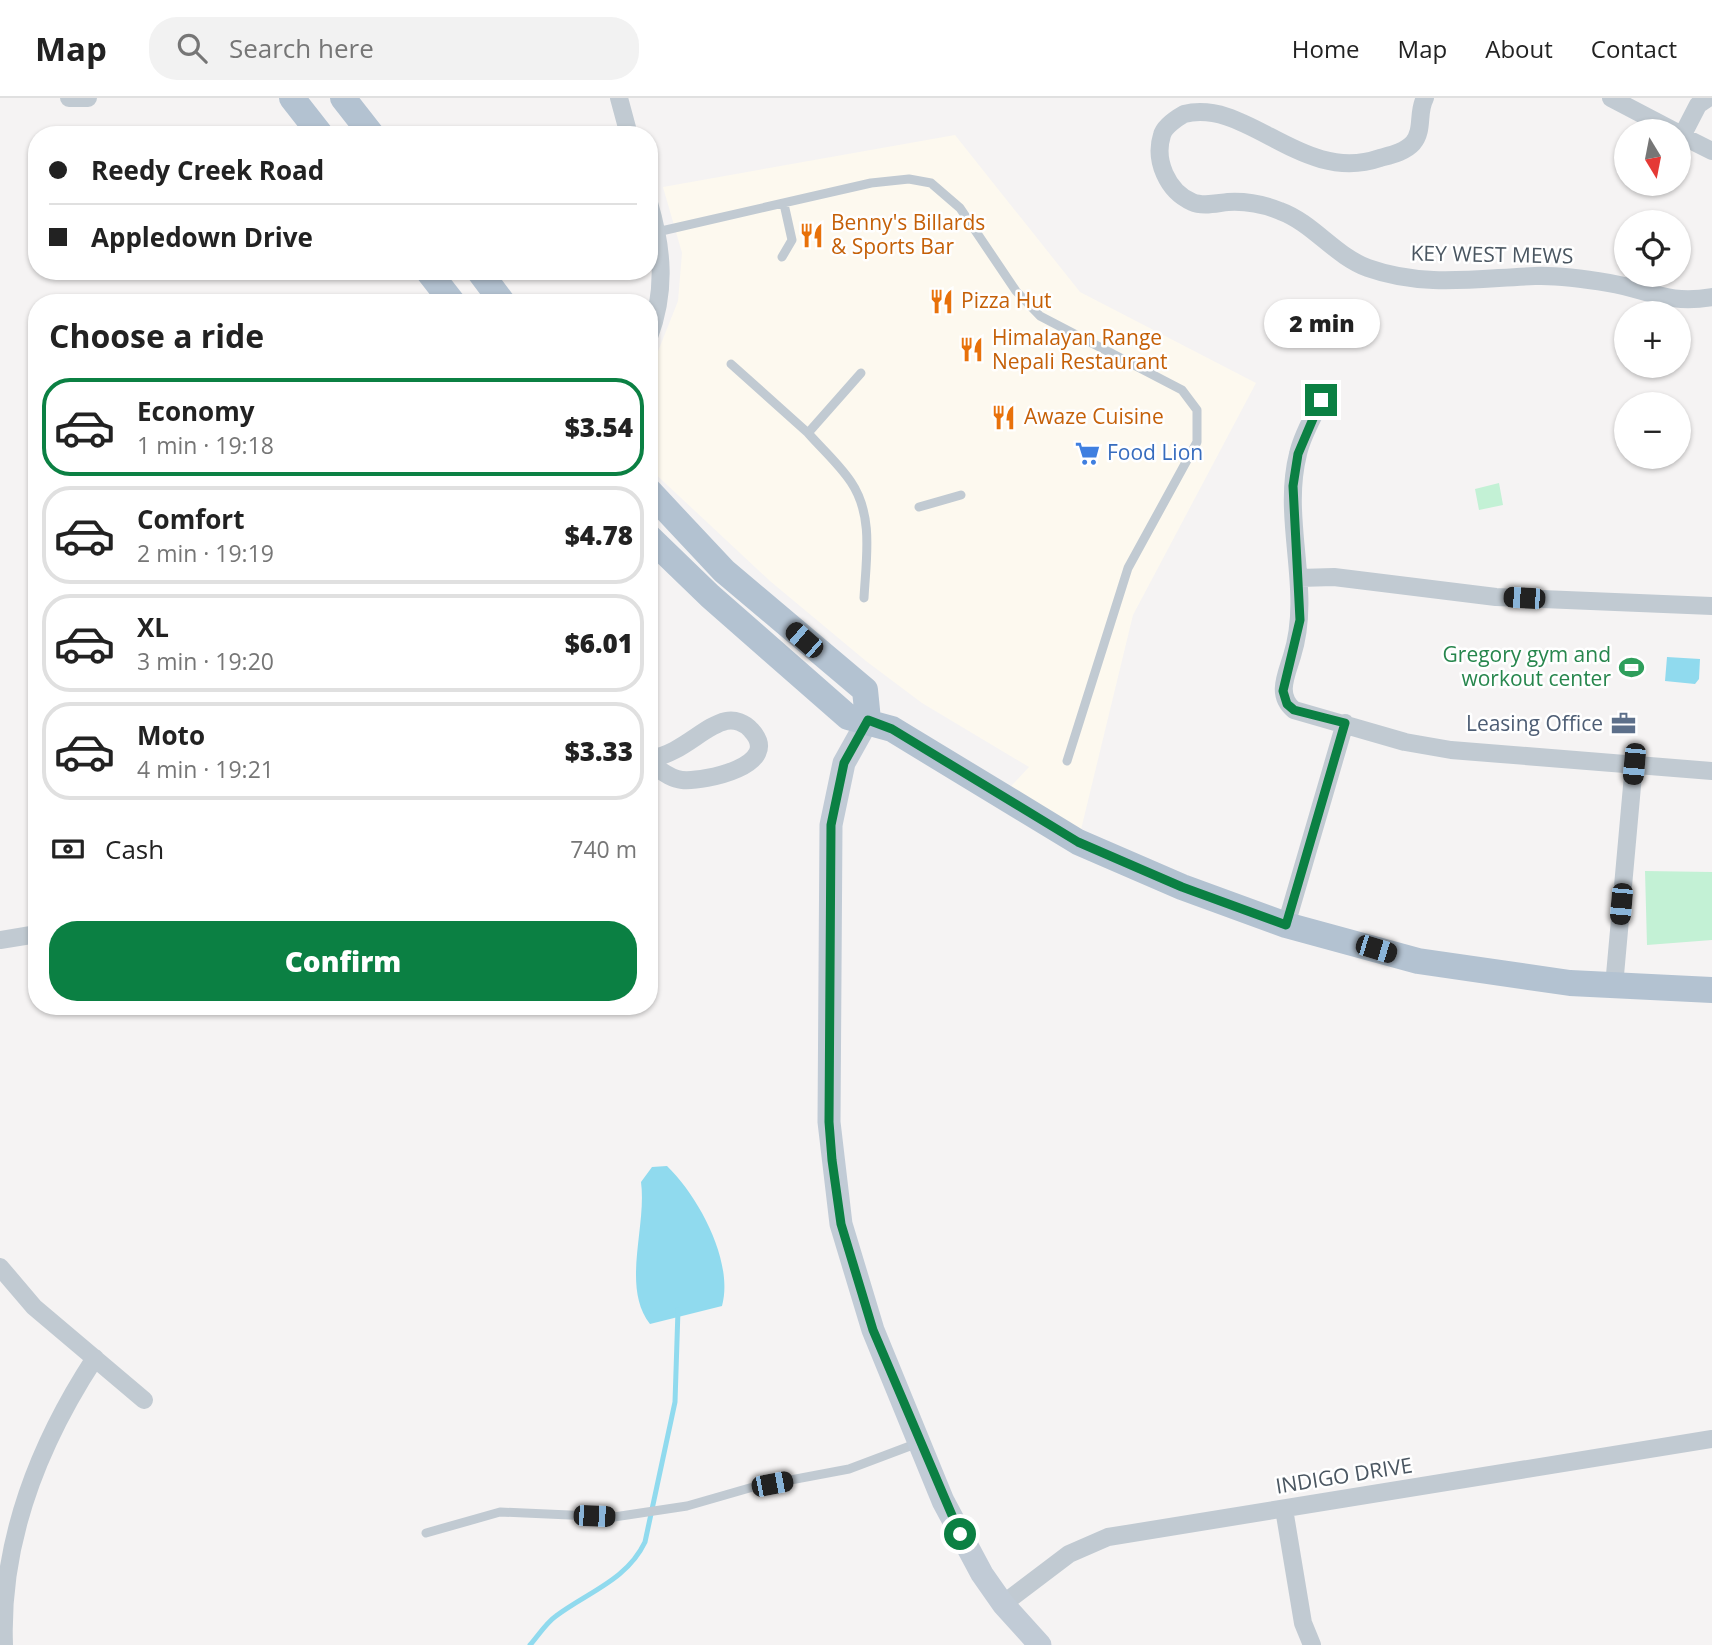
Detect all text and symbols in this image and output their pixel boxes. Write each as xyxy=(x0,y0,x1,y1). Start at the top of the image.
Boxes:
search box xyxy=(149,17,639,80)
text: Map xyxy=(35,26,107,71)
icon: search xyxy=(173,29,211,67)
text: Search here xyxy=(229,30,374,66)
text: Home xyxy=(1292,32,1360,65)
text: Map xyxy=(1398,32,1447,65)
text: About xyxy=(1485,32,1553,65)
text: Contact xyxy=(1591,32,1677,65)
north arrow xyxy=(1614,119,1690,196)
map controls xyxy=(1614,119,1691,469)
text: Reedy Creek Road xyxy=(91,152,324,188)
place label: Benny's Billards & Sports Bar xyxy=(831,208,985,260)
button: locate xyxy=(1614,210,1691,287)
text: Appledown Drive xyxy=(91,219,313,255)
restaurant icon: Benny's Billards & Sports Bar xyxy=(797,221,825,249)
street label: KEY WEST MEWS xyxy=(1410,239,1574,269)
place label: Pizza Hut xyxy=(961,286,1052,314)
restaurant icon: Pizza Hut xyxy=(927,287,955,315)
callout: 2 min xyxy=(1263,299,1379,348)
button: + xyxy=(1614,301,1691,378)
text: 2 min xyxy=(1289,307,1355,339)
text: Choose a ride xyxy=(49,314,264,357)
place label: Himalayan Range Nepali Restaurant xyxy=(992,323,1168,375)
restaurant icon: Himalayan Range Nepali Restaurant xyxy=(958,336,986,364)
route end xyxy=(1305,384,1337,416)
button: − xyxy=(1614,392,1691,469)
text: Economy xyxy=(137,393,255,429)
icon: car xyxy=(53,396,116,459)
place label: Awaze Cuisine xyxy=(1024,402,1164,430)
restaurant icon: Awaze Cuisine xyxy=(990,403,1018,431)
text: $3.54 xyxy=(565,409,633,445)
text: 1 min · 19:18 xyxy=(137,429,274,461)
place label: Food Lion xyxy=(1107,438,1203,466)
supermarket icon: Food Lion xyxy=(1073,439,1101,467)
text: Comfort xyxy=(137,501,244,537)
icon: car xyxy=(53,504,116,567)
text: $4.78 xyxy=(565,517,633,553)
text: 2 min · 19:19 xyxy=(137,537,274,569)
car xyxy=(1503,586,1546,610)
text: XL xyxy=(137,609,169,645)
icon: car xyxy=(53,612,116,675)
car xyxy=(782,618,827,662)
text: $6.01 xyxy=(565,625,633,661)
place label: Gregory gym and workout center xyxy=(1443,640,1611,692)
text: 3 min · 19:20 xyxy=(137,645,274,677)
sports icon: Gregory gym and workout center xyxy=(1617,653,1645,681)
place label: Leasing Office xyxy=(1466,709,1603,737)
office icon: Leasing Office xyxy=(1609,710,1637,738)
text: Moto xyxy=(137,717,205,753)
icon: car xyxy=(53,720,116,783)
text: $3.33 xyxy=(565,733,633,769)
car xyxy=(1622,742,1647,786)
text: 4 min · 19:21 xyxy=(137,753,274,785)
icon: cash xyxy=(49,830,87,868)
text: Cash xyxy=(105,831,164,867)
text: 740 m xyxy=(570,833,637,865)
car xyxy=(1609,882,1634,926)
button: Confirm xyxy=(49,921,637,1001)
car xyxy=(1353,933,1400,965)
street label: INDIGO DRIVE xyxy=(1273,1450,1414,1500)
car xyxy=(750,1470,795,1498)
car xyxy=(573,1505,616,1527)
route start xyxy=(944,1518,976,1550)

